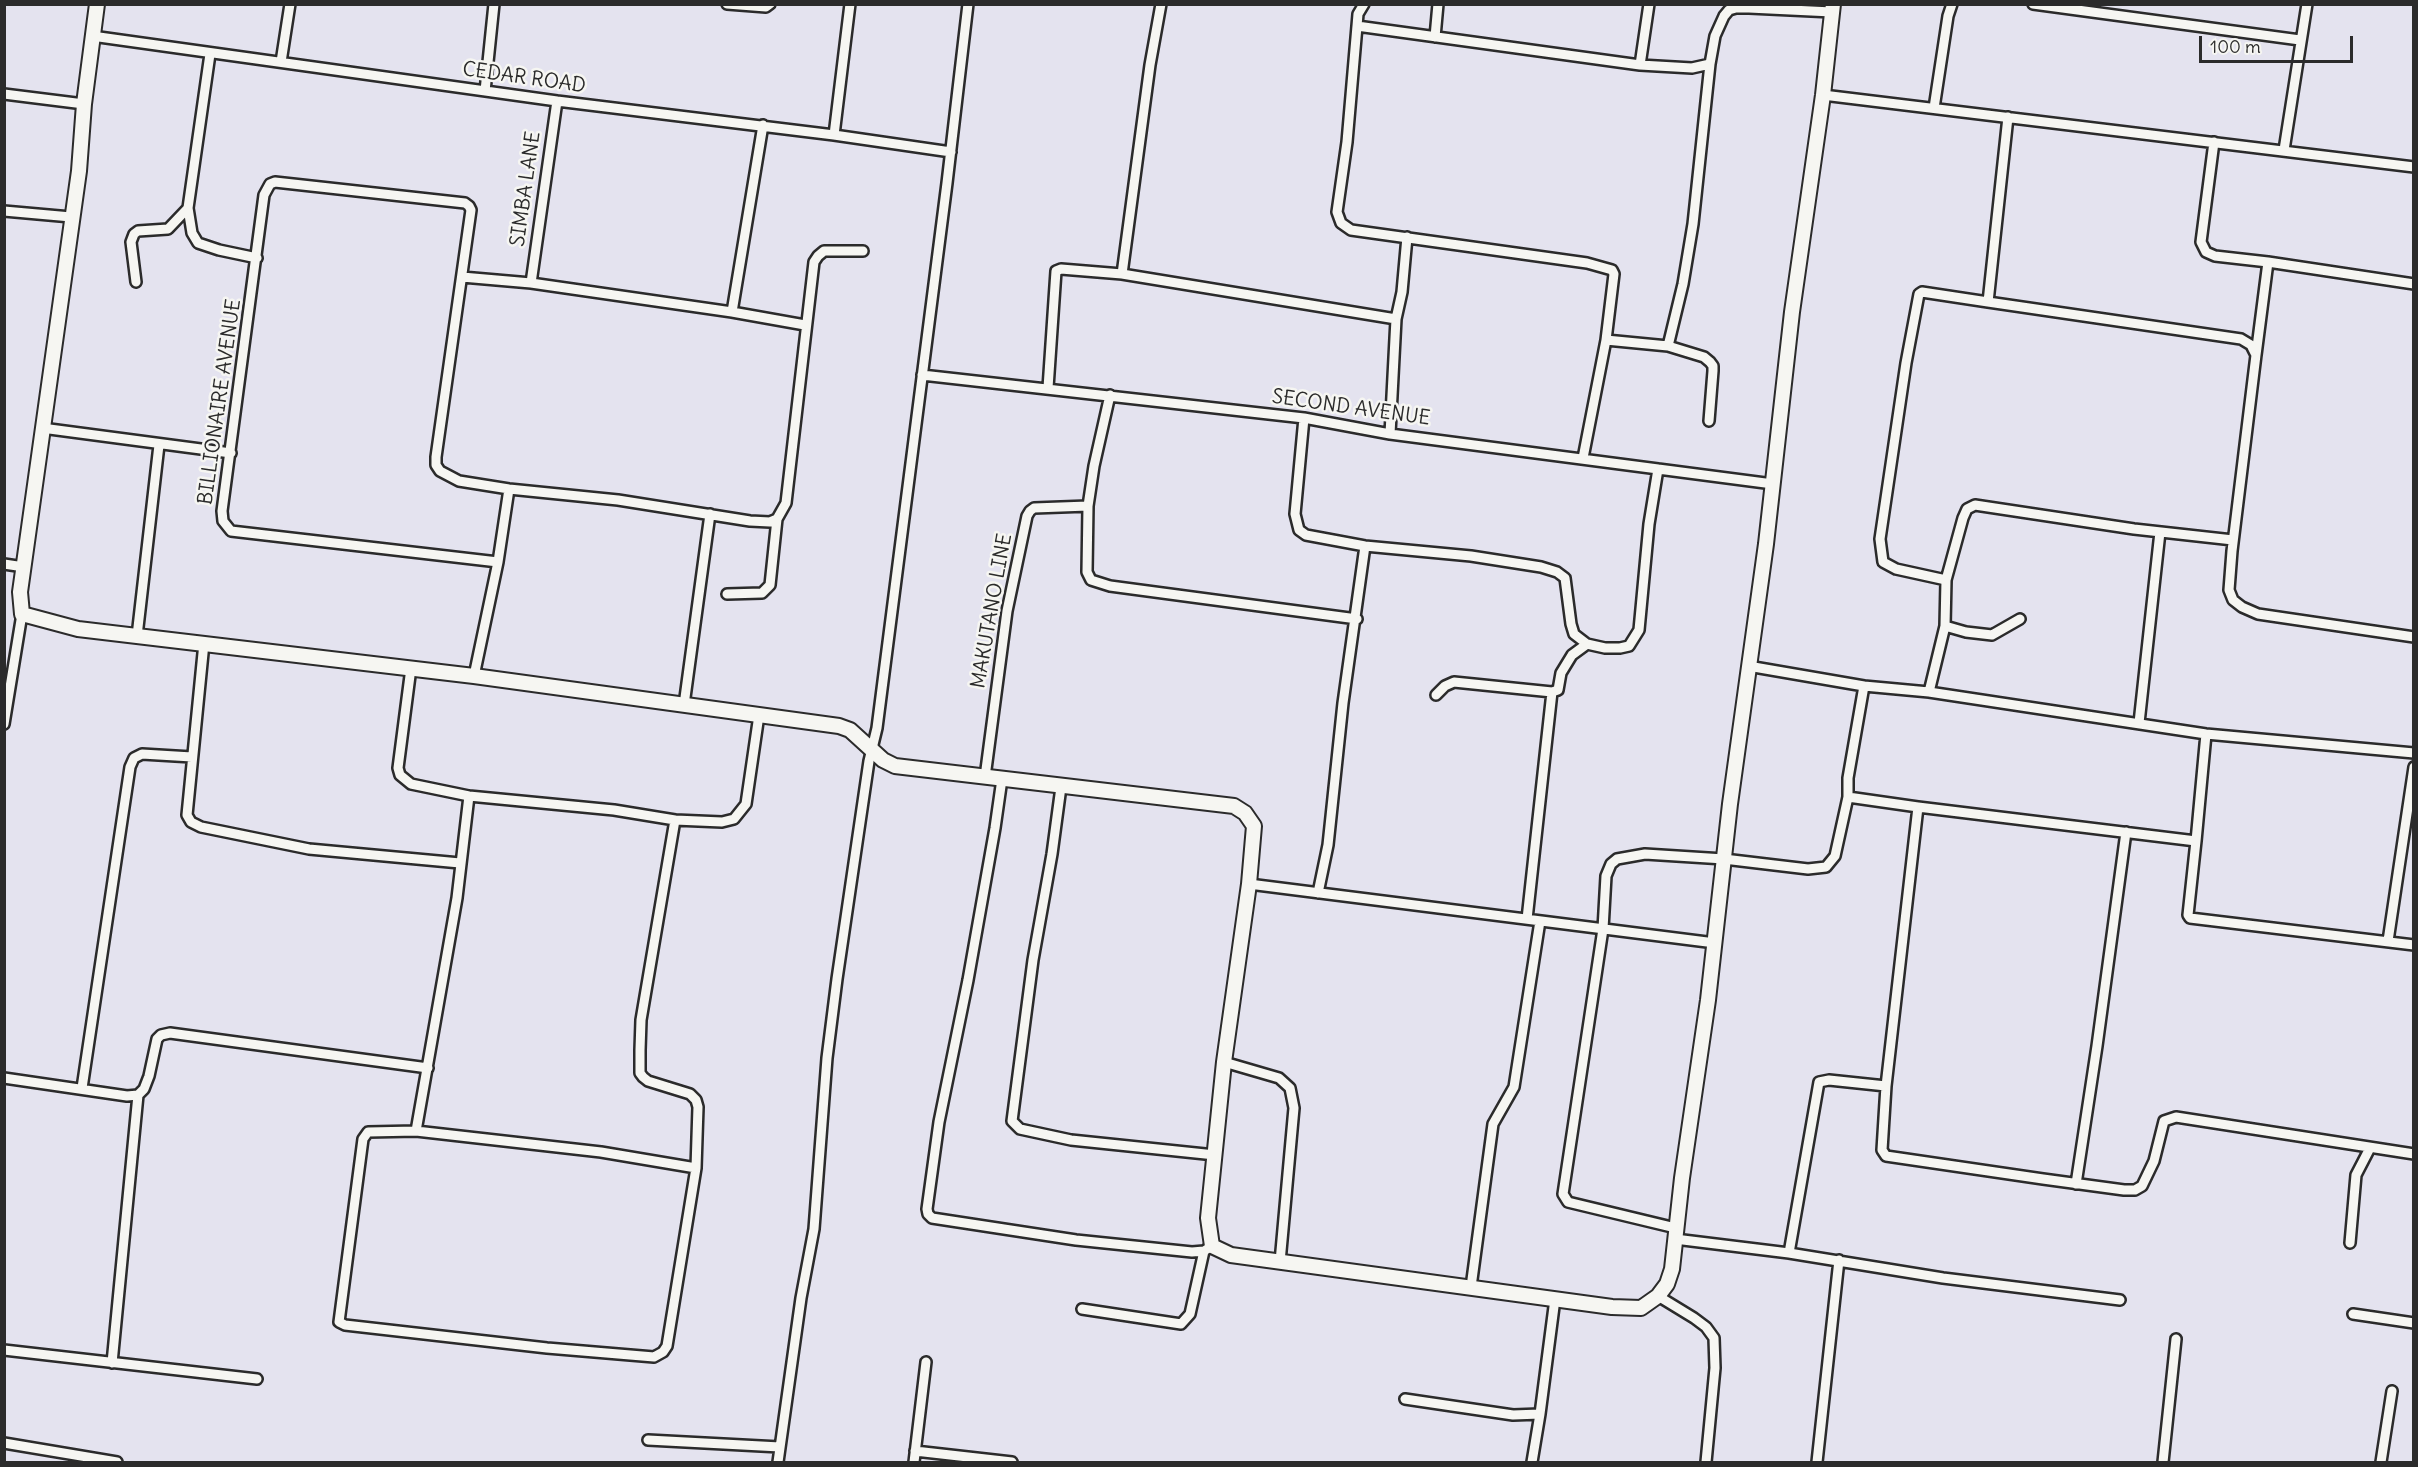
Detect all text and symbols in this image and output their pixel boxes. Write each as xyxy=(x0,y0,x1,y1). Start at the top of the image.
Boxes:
scale bar xyxy=(2202,24,2356,62)
text: 100 m xyxy=(2210,35,2261,58)
street label: CEDAR ROAD xyxy=(461,57,587,99)
street label: SIMBA LANE xyxy=(506,130,546,248)
street label: BILLIONAIRE AVENUE xyxy=(194,298,246,506)
street label: SECOND AVENUE xyxy=(1270,385,1432,431)
street label: MAKUTANO LINE xyxy=(967,532,1017,690)

